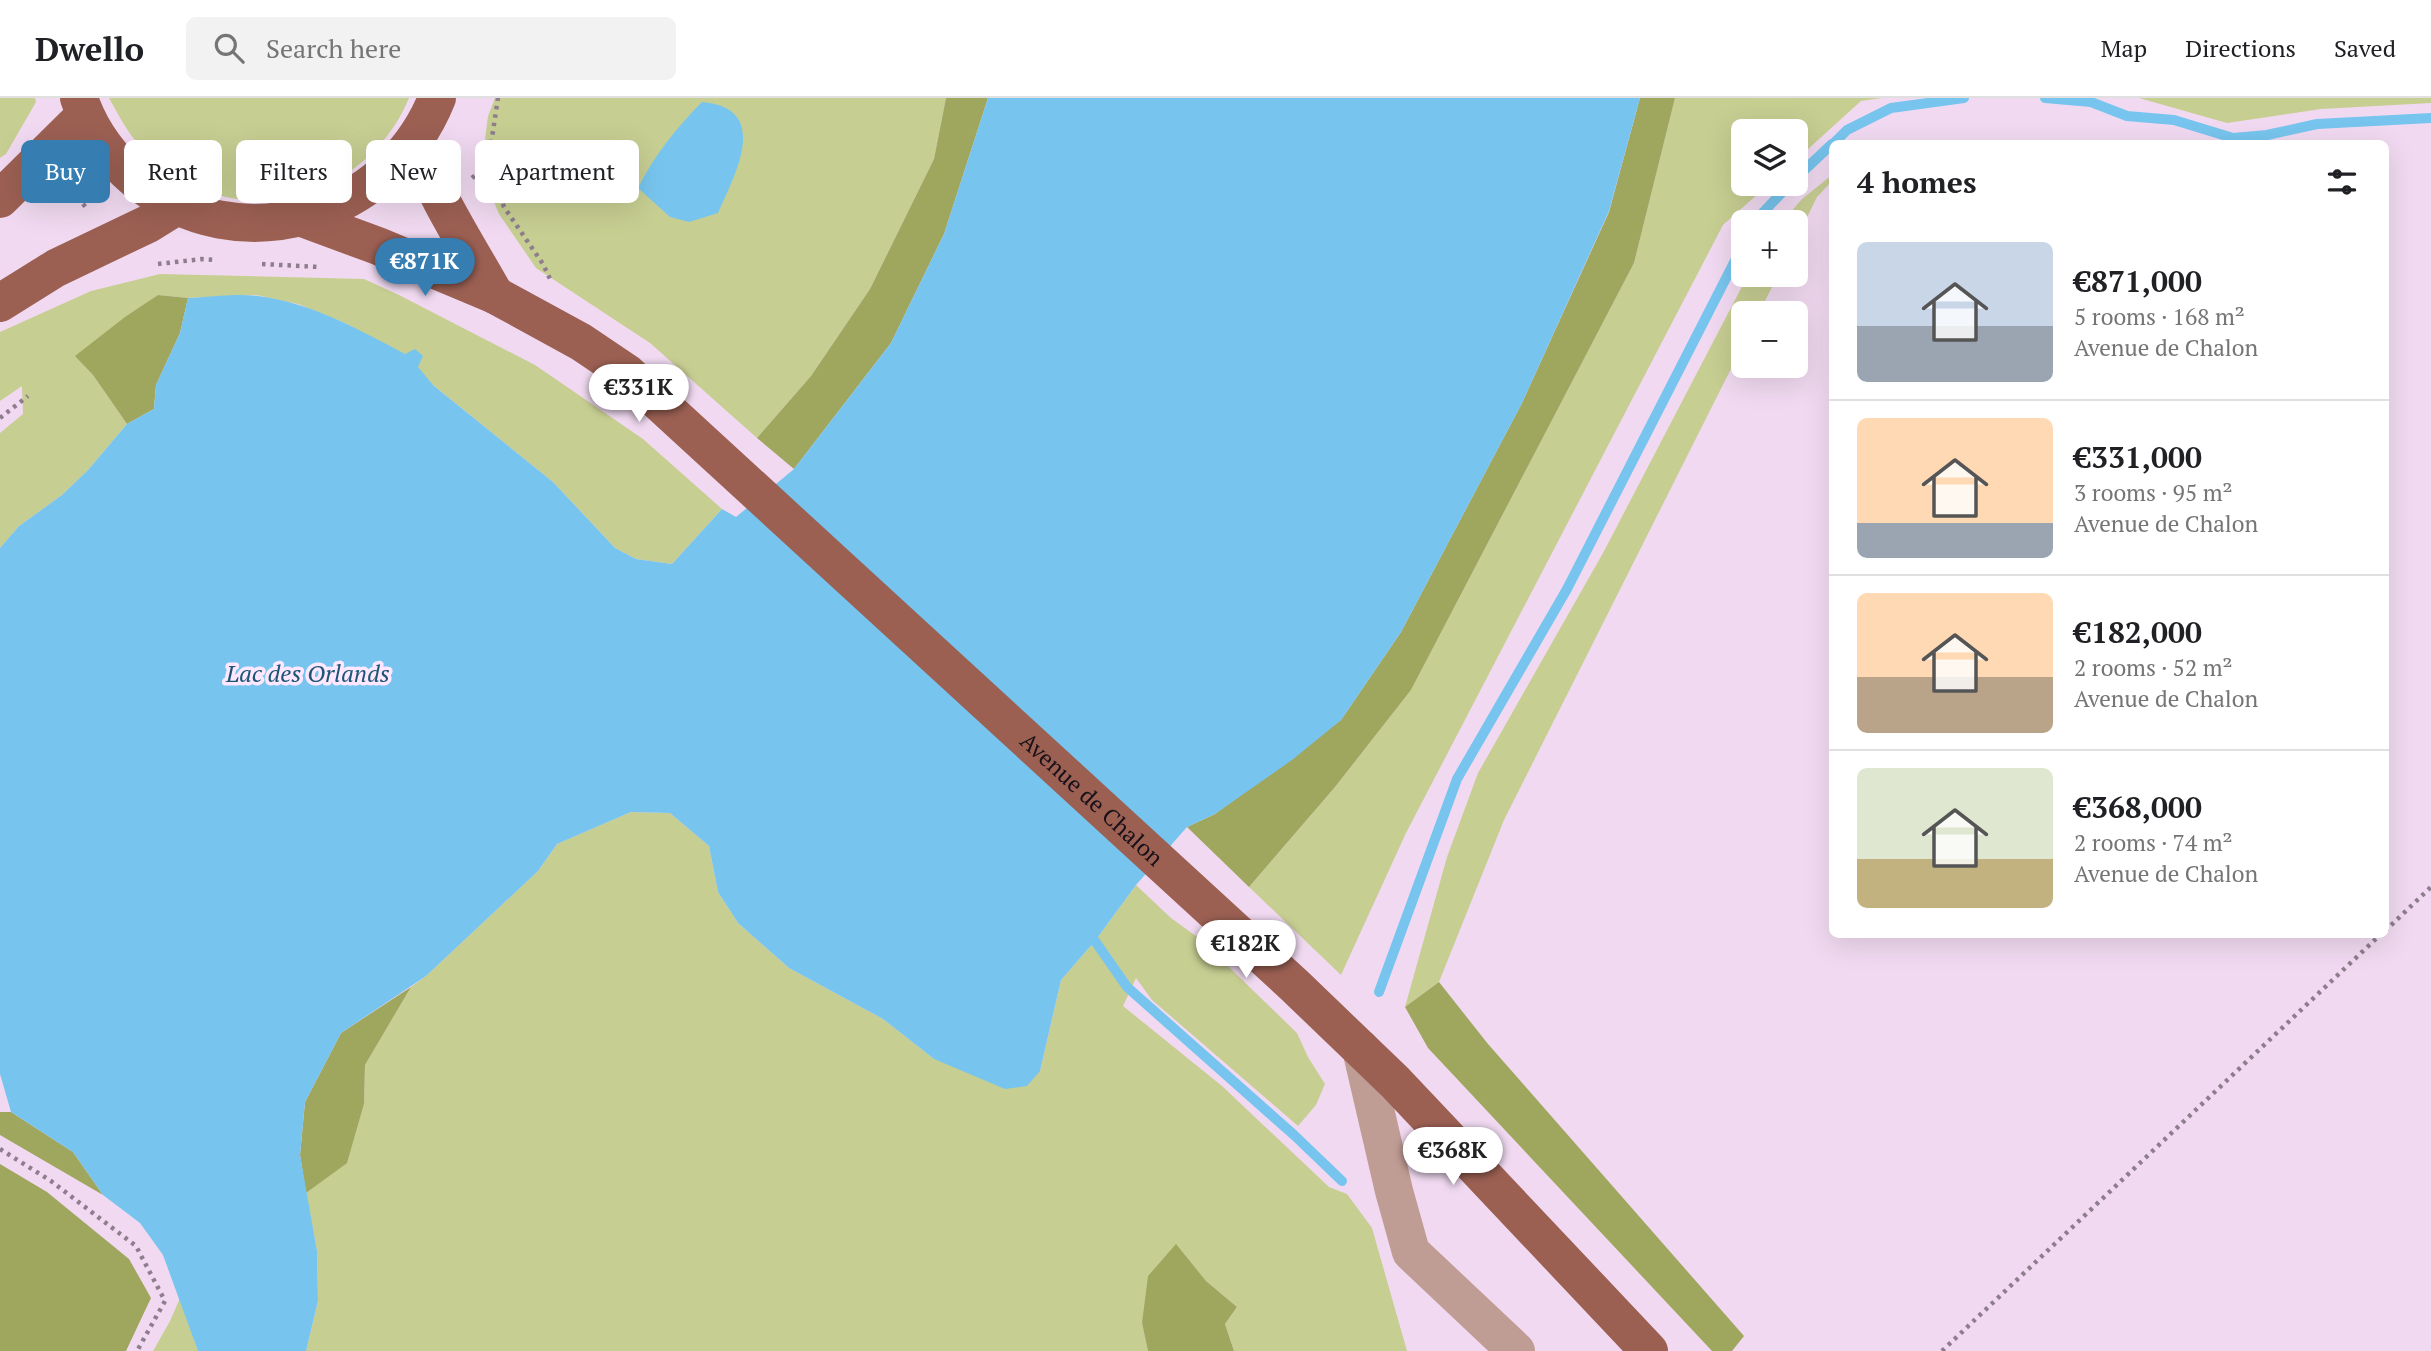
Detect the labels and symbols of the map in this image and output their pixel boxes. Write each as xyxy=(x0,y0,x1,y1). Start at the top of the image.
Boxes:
pin: €871K xyxy=(376,238,474,298)
pin: €331K xyxy=(590,364,688,424)
water label: Lac des Orlands xyxy=(225,657,390,689)
street label: Avenue de Chalon xyxy=(1014,725,1171,873)
pin: €182K xyxy=(1197,920,1295,980)
pin: €368K xyxy=(1404,1128,1502,1187)

